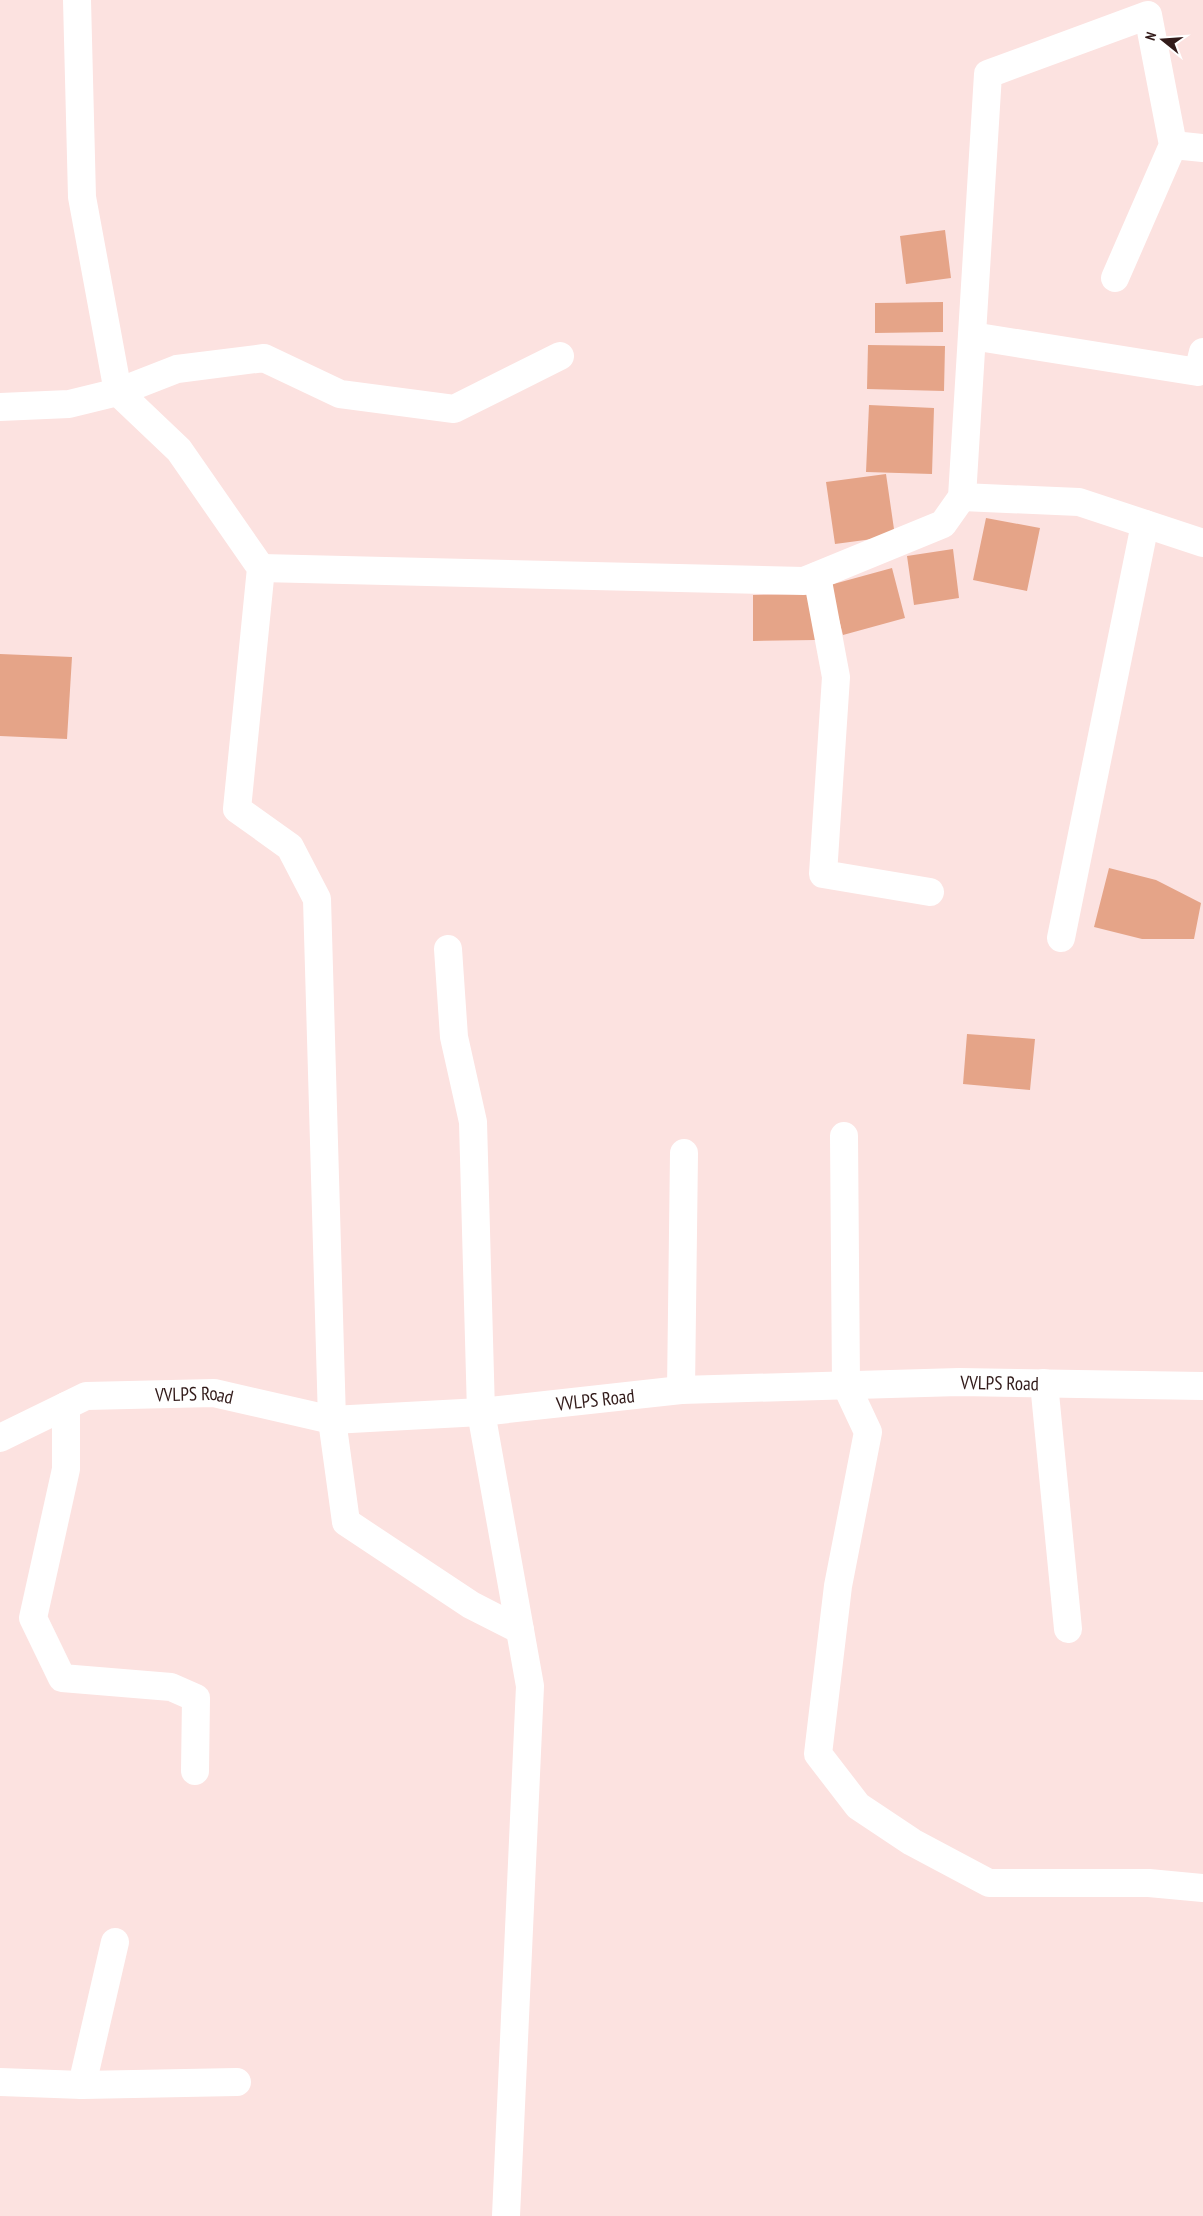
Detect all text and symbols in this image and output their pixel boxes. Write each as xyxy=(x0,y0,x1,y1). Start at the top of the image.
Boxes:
north arrow xyxy=(1138,15,1188,65)
text: N xyxy=(1141,30,1160,42)
street label: VVLPS Road xyxy=(959,1370,1039,1395)
street label: VVLPS Road xyxy=(154,1381,236,1409)
street label: VVLPS Road xyxy=(554,1383,636,1416)

